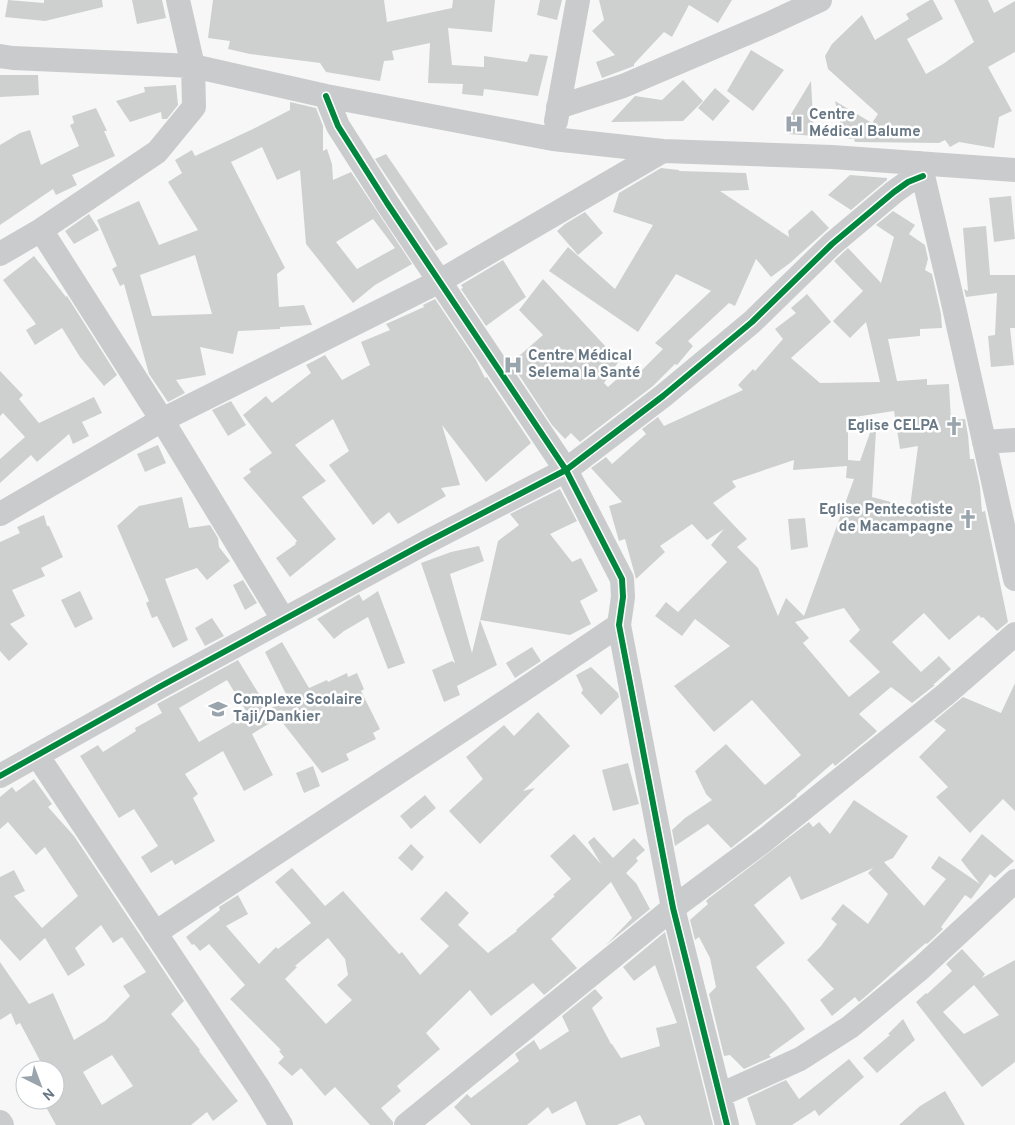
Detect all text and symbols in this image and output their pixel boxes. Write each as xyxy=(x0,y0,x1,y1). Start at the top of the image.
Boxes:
place label: Centre Médical Balume xyxy=(809,106,921,142)
hospital icon: Centre Médical Balume xyxy=(783,113,805,135)
place label: Centre Médical Selema la Santé xyxy=(528,347,640,383)
hospital icon: Centre Médical Selema la Santé xyxy=(502,354,524,376)
church icon: Eglise CELPA xyxy=(943,415,965,437)
place label: Eglise CELPA xyxy=(847,417,939,436)
place label: Eglise Pentecotiste de Macampagne xyxy=(819,501,953,537)
church icon: Eglise Pentecotiste de Macampagne xyxy=(957,508,979,530)
place label: Complexe Scolaire Taji/Dankier xyxy=(233,691,362,727)
school or university icon: Complexe Scolaire Taji/Dankier xyxy=(207,698,229,720)
north arrow xyxy=(15,1060,65,1110)
text: N xyxy=(38,1084,57,1103)

